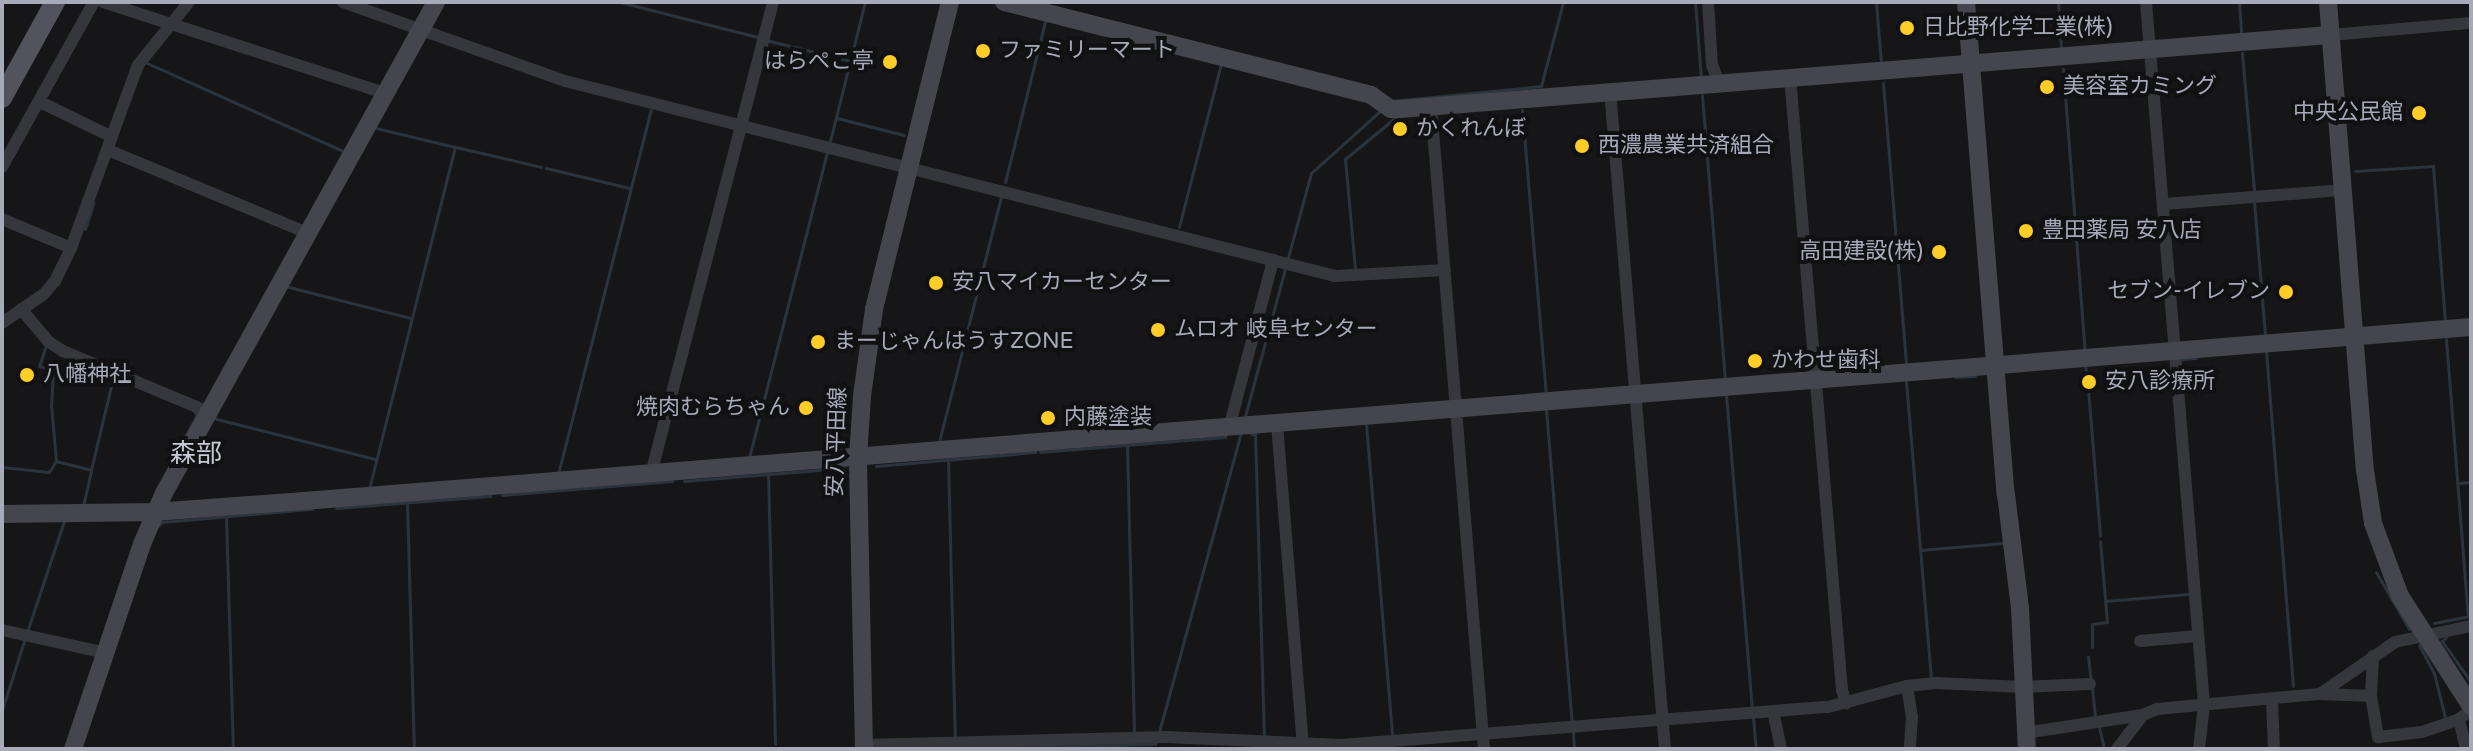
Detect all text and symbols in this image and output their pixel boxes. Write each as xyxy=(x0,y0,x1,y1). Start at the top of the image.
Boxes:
place label: 日比野化学工業(株) xyxy=(1923,15,2113,41)
marker: 日比野化学工業(株) xyxy=(1898,19,1916,37)
place label: ファミリーマート xyxy=(999,38,1175,64)
marker: ファミリーマート xyxy=(974,42,992,60)
place label: はらぺこ亭 xyxy=(764,49,874,75)
marker: はらぺこ亭 xyxy=(881,53,899,71)
place label: 美容室カミング xyxy=(2063,74,2217,100)
marker: 美容室カミング xyxy=(2038,78,2056,96)
place label: 中央公民館 xyxy=(2293,100,2403,126)
marker: 中央公民館 xyxy=(2410,104,2428,122)
place label: かくれんぼ xyxy=(1416,116,1526,142)
marker: かくれんぼ xyxy=(1391,120,1409,138)
place label: 西濃農業共済組合 xyxy=(1598,133,1774,159)
marker: 西濃農業共済組合 xyxy=(1573,137,1591,155)
place label: 豊田薬局 安八店 xyxy=(2042,218,2202,244)
marker: 豊田薬局 安八店 xyxy=(2017,222,2035,240)
place label: 高田建設(株) xyxy=(1799,239,1923,265)
marker: 高田建設(株) xyxy=(1930,243,1948,261)
place label: 安八マイカーセンター xyxy=(952,270,1172,296)
marker: 安八マイカーセンター xyxy=(927,274,945,292)
place label: セブン-イレブン xyxy=(2107,279,2270,305)
marker: セブン-イレブン xyxy=(2277,283,2295,301)
place label: ムロオ 岐阜センター xyxy=(1174,317,1378,343)
marker: ムロオ 岐阜センター xyxy=(1149,321,1167,339)
place label: まーじゃんはうすZONE xyxy=(834,329,1074,355)
marker: まーじゃんはうすZONE xyxy=(809,333,827,351)
place label: かわせ歯科 xyxy=(1771,348,1881,374)
marker: かわせ歯科 xyxy=(1746,352,1764,370)
place label: 八幡神社 xyxy=(43,362,131,388)
marker: 八幡神社 xyxy=(18,366,36,384)
place label: 安八診療所 xyxy=(2105,369,2215,395)
marker: 安八診療所 xyxy=(2080,373,2098,391)
street label: 安八平田線 xyxy=(822,387,852,497)
place label: 焼肉むらちゃん xyxy=(636,395,790,421)
marker: 焼肉むらちゃん xyxy=(797,399,815,417)
place label: 内藤塗装 xyxy=(1064,405,1152,431)
marker: 内藤塗装 xyxy=(1039,409,1057,427)
district label: 森部 xyxy=(170,438,222,470)

